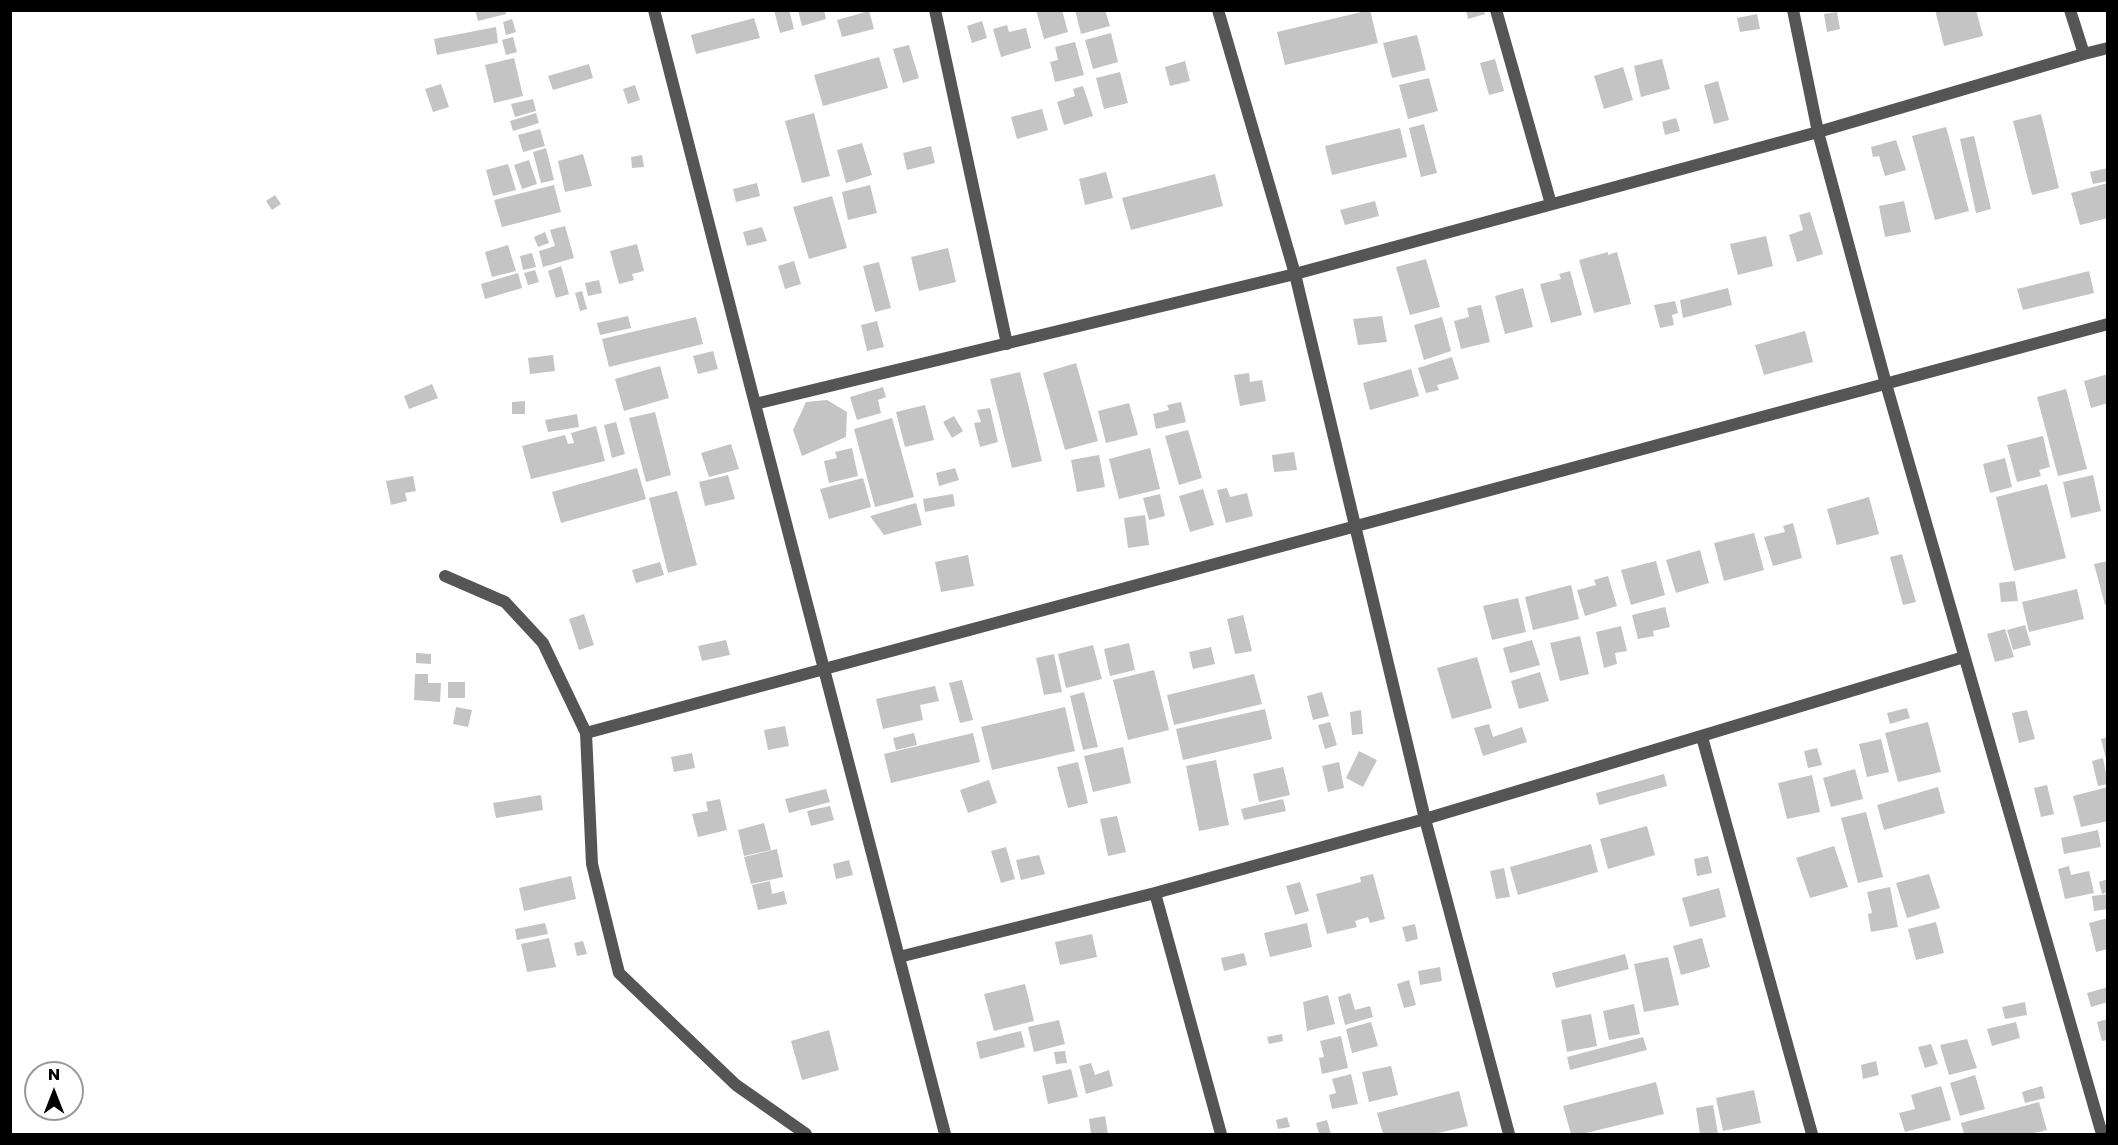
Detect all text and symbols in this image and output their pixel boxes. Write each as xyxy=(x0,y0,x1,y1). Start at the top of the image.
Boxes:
north arrow xyxy=(24,1061,84,1121)
text: N xyxy=(48,1063,60,1086)

